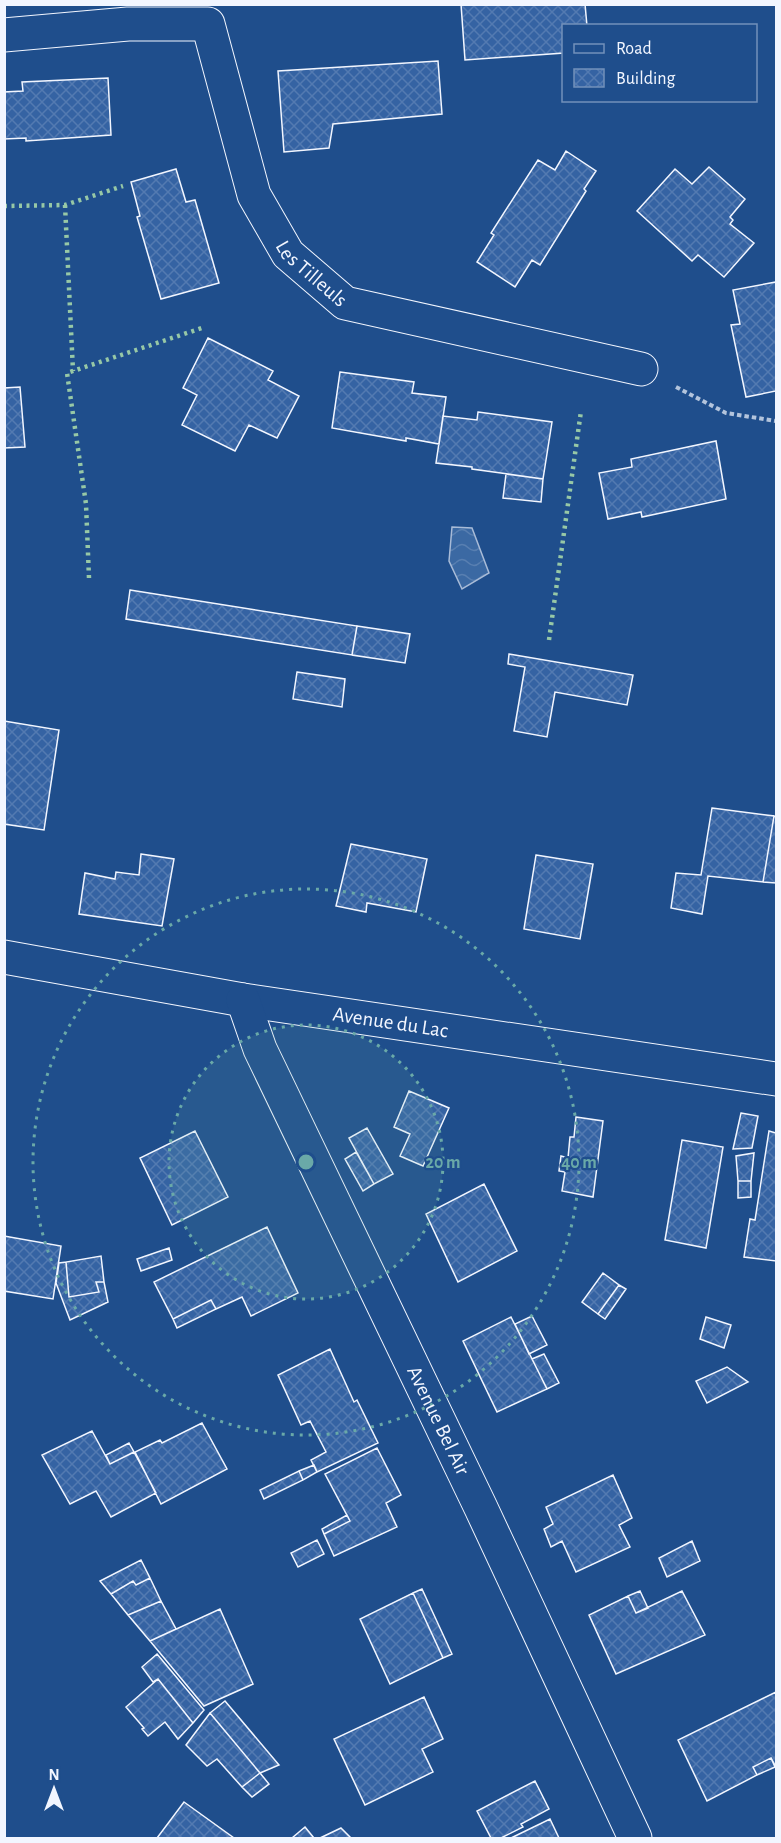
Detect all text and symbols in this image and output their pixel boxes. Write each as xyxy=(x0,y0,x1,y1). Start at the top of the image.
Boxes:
legend xyxy=(562,24,757,102)
text: Road xyxy=(616,40,652,58)
text: Building xyxy=(616,70,676,88)
street label: Les Tilleuls xyxy=(272,237,351,311)
street label: Avenue du Lac xyxy=(331,1003,450,1041)
centre of rings xyxy=(296,1152,316,1172)
text: 20 m xyxy=(425,1154,461,1172)
text: 40 m xyxy=(561,1154,597,1172)
street label: Avenue Bel Air xyxy=(403,1363,474,1479)
north arrow xyxy=(24,1759,84,1819)
text: N xyxy=(48,1767,60,1783)

